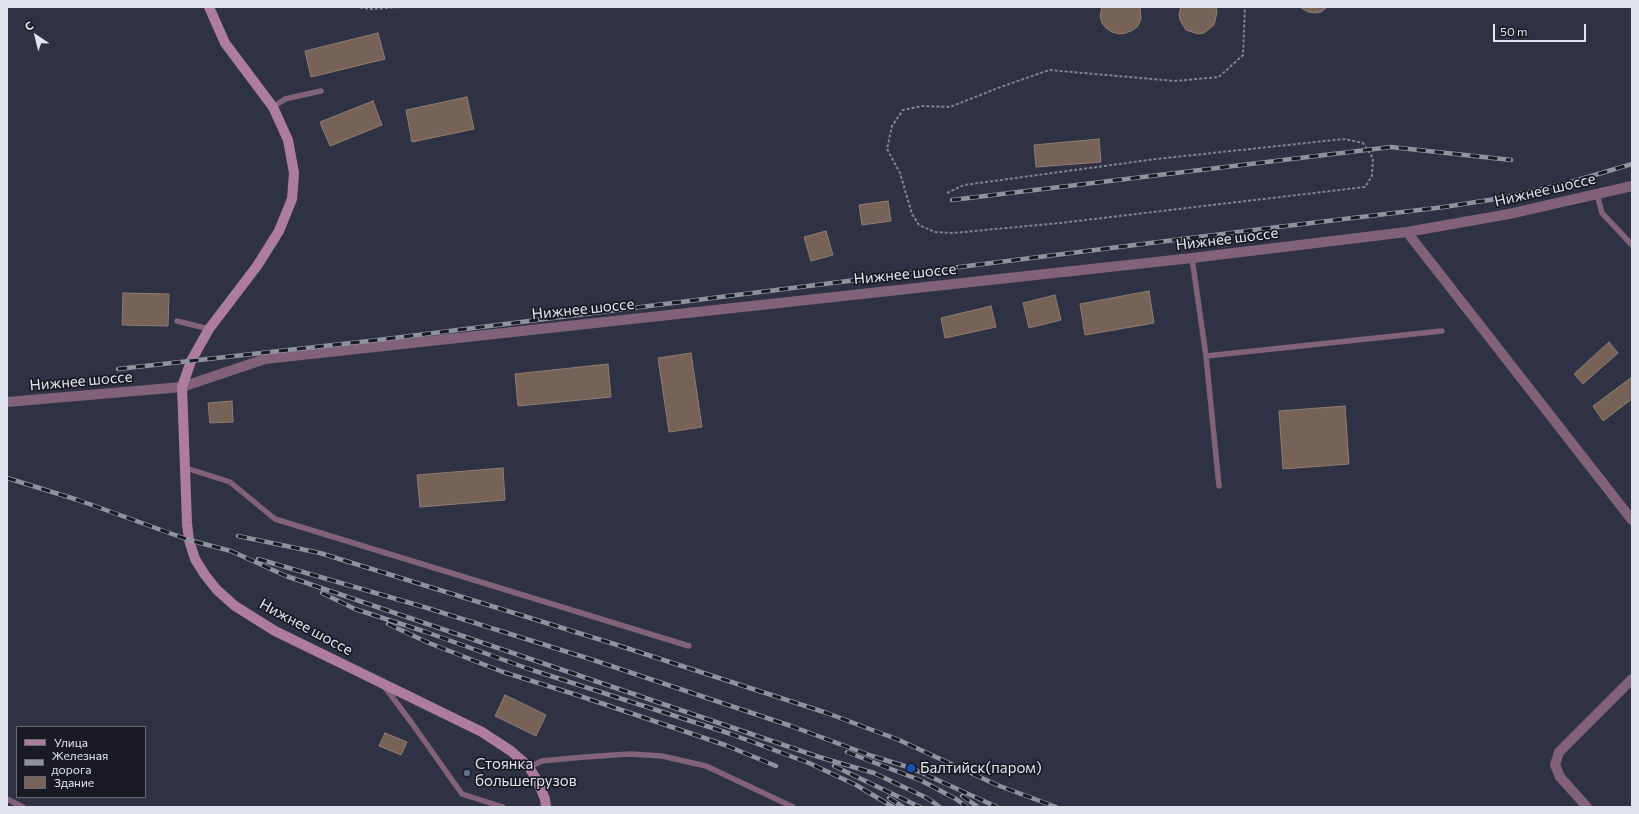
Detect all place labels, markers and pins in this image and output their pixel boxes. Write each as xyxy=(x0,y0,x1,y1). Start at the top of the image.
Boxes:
place label: Стоянка большегрузов xyxy=(475,755,577,790)
place label: Балтийск(паром) xyxy=(920,759,1042,777)
marker: Балтийск(паром) xyxy=(905,762,917,774)
marker: Стоянка большегрузов xyxy=(462,768,472,778)

